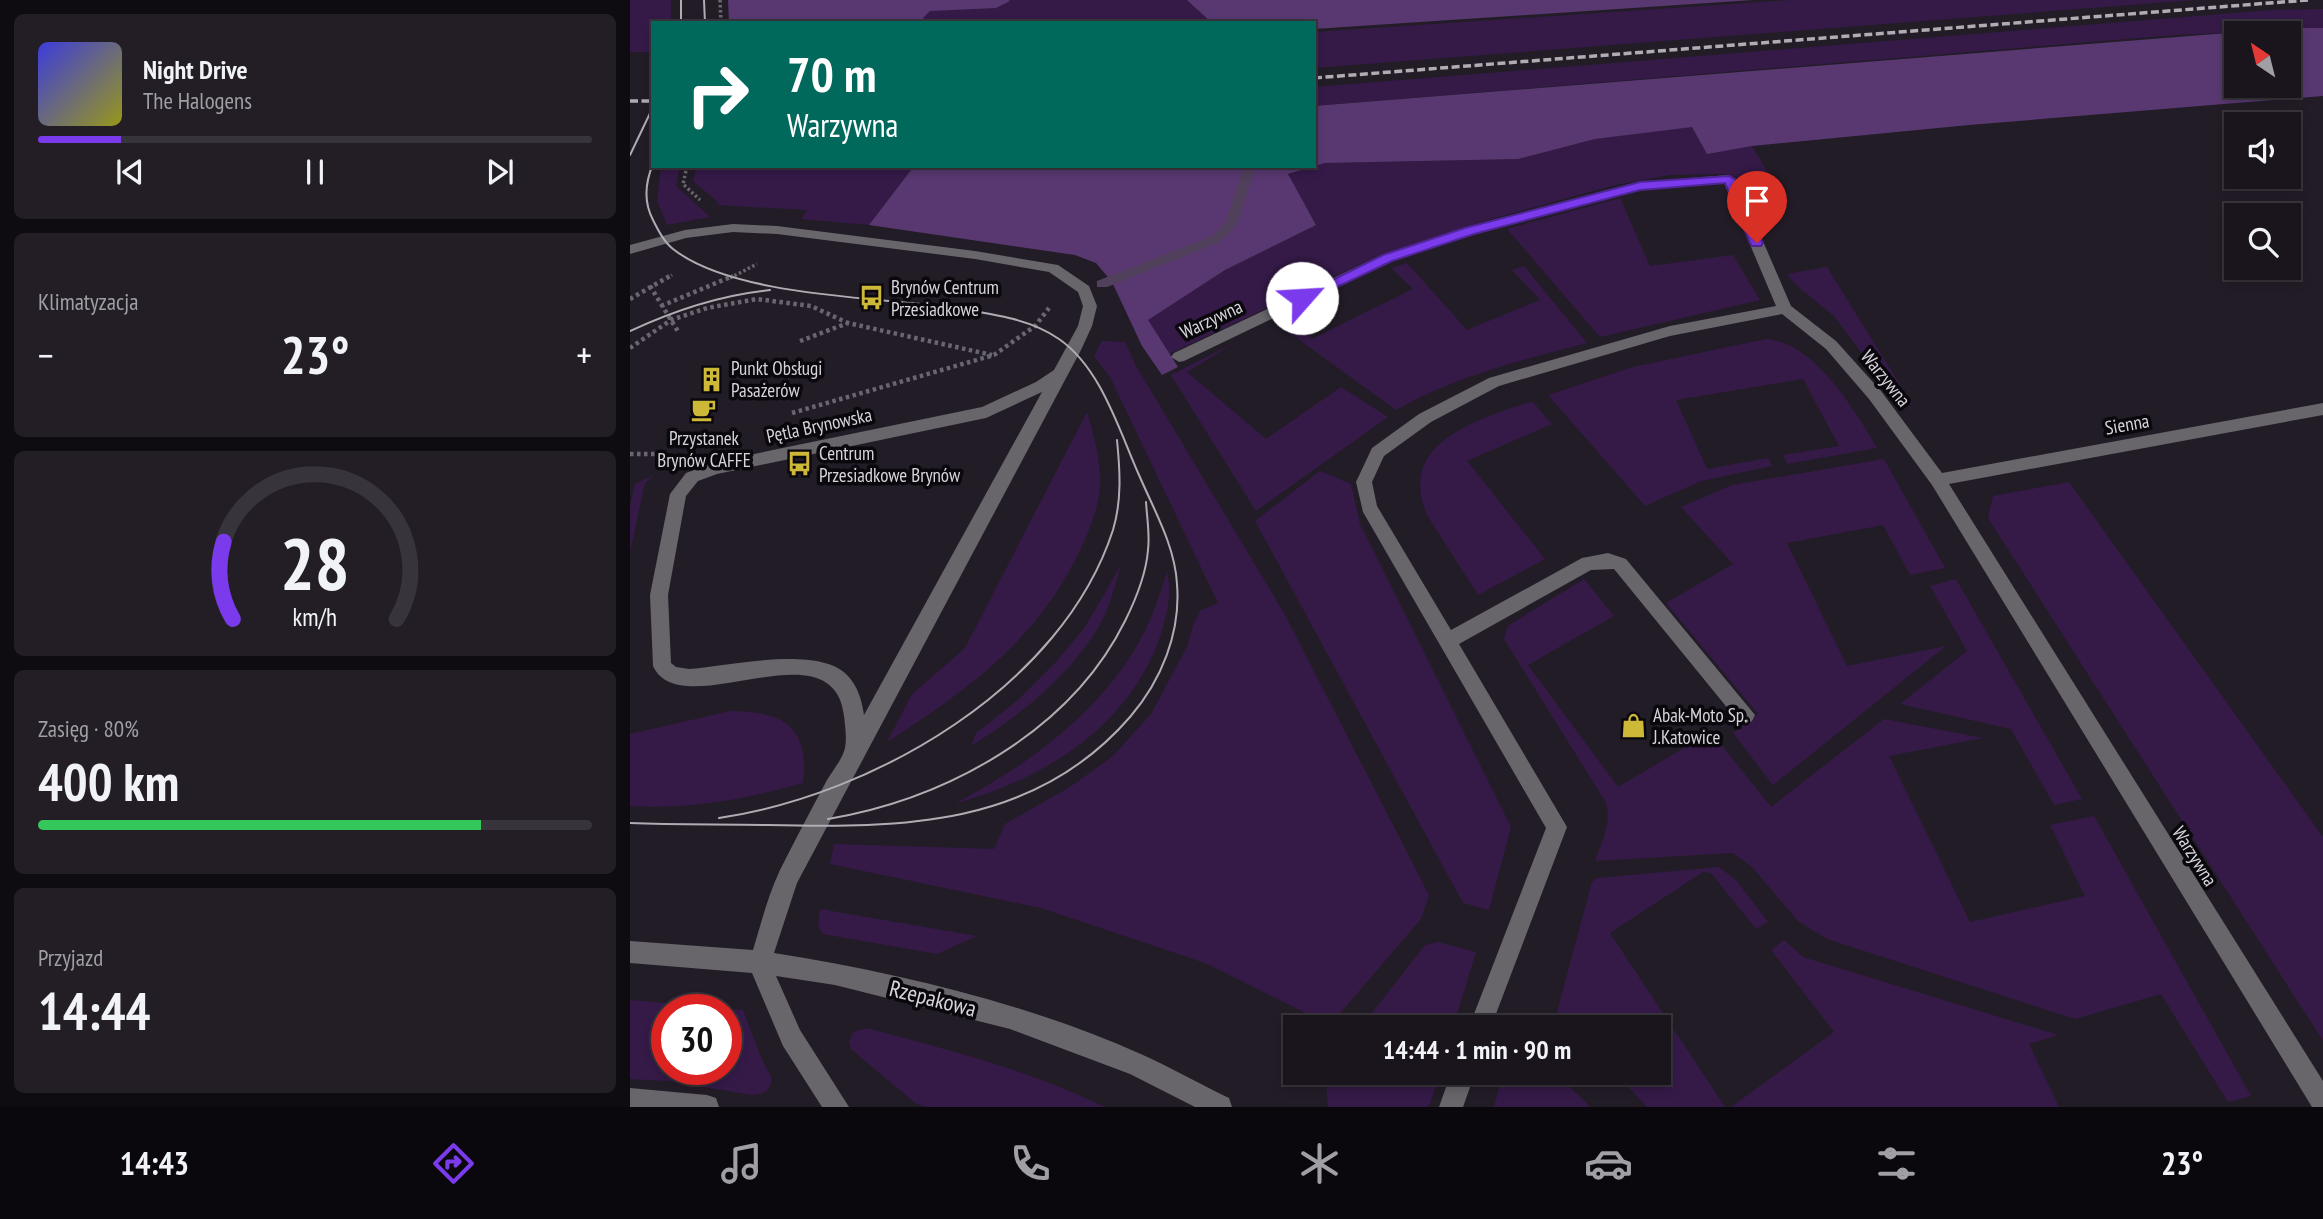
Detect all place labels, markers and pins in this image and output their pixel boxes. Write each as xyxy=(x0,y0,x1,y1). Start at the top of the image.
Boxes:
pin xyxy=(1727,171,1787,243)
place label: Brynów Centrum Przesiadkowe xyxy=(891,275,999,321)
bus stop icon: Brynów Centrum Przesiadkowe xyxy=(857,284,885,312)
place label: Punkt Obsługi Pasażerów xyxy=(731,356,822,402)
building icon: Punkt Obsługi Pasażerów xyxy=(697,365,725,393)
cafe icon: Przystanek Brynów CAFFE xyxy=(690,396,718,424)
place label: Przystanek Brynów CAFFE xyxy=(657,426,751,472)
place label: Centrum Przesiadkowe Brynów xyxy=(819,441,961,487)
bus stop icon: Centrum Przesiadkowe Brynów xyxy=(785,450,813,478)
place label: Abak-Moto Sp. J.Katowice xyxy=(1652,703,1747,749)
shop icon: Abak-Moto Sp. J.Katowice xyxy=(1619,712,1647,740)

